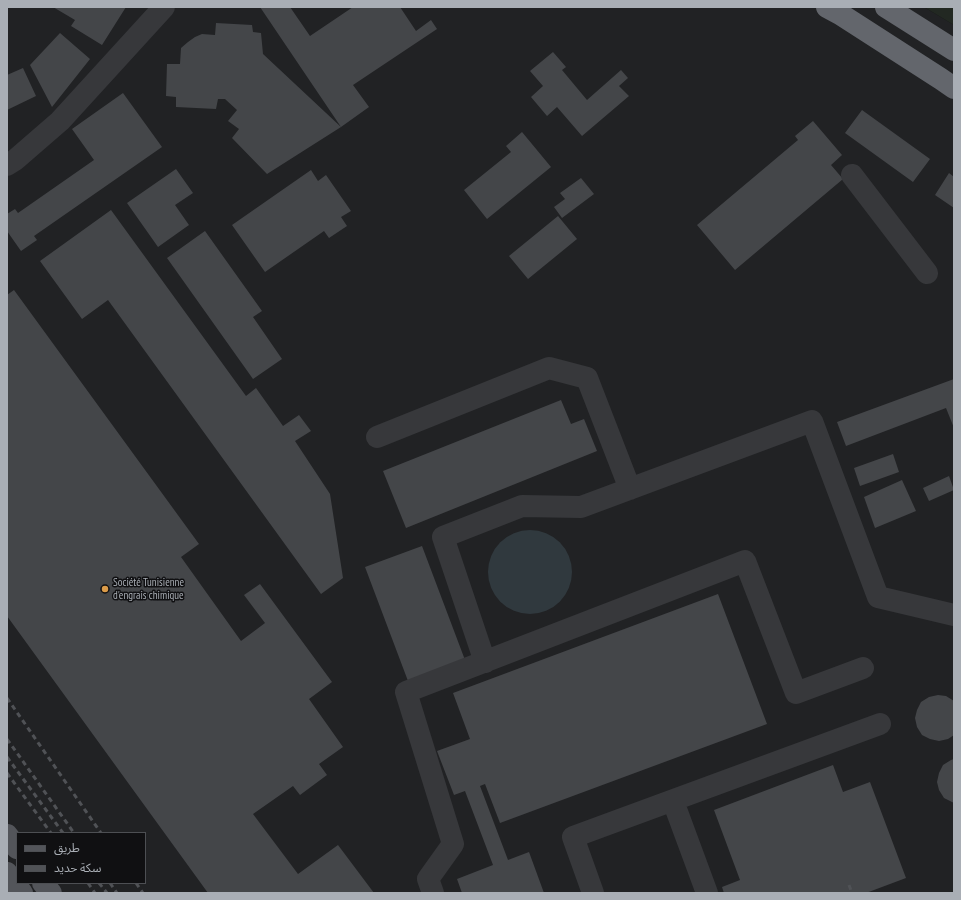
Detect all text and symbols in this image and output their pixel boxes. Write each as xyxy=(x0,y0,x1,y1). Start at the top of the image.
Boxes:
place label: Société Tunisienne d'engrais chimique xyxy=(113,576,184,602)
marker: Société Tunisienne d'engrais chimique xyxy=(100,584,110,594)
legend xyxy=(16,832,146,884)
text: طريق xyxy=(54,840,80,855)
text: سكة حديد xyxy=(54,860,101,875)

